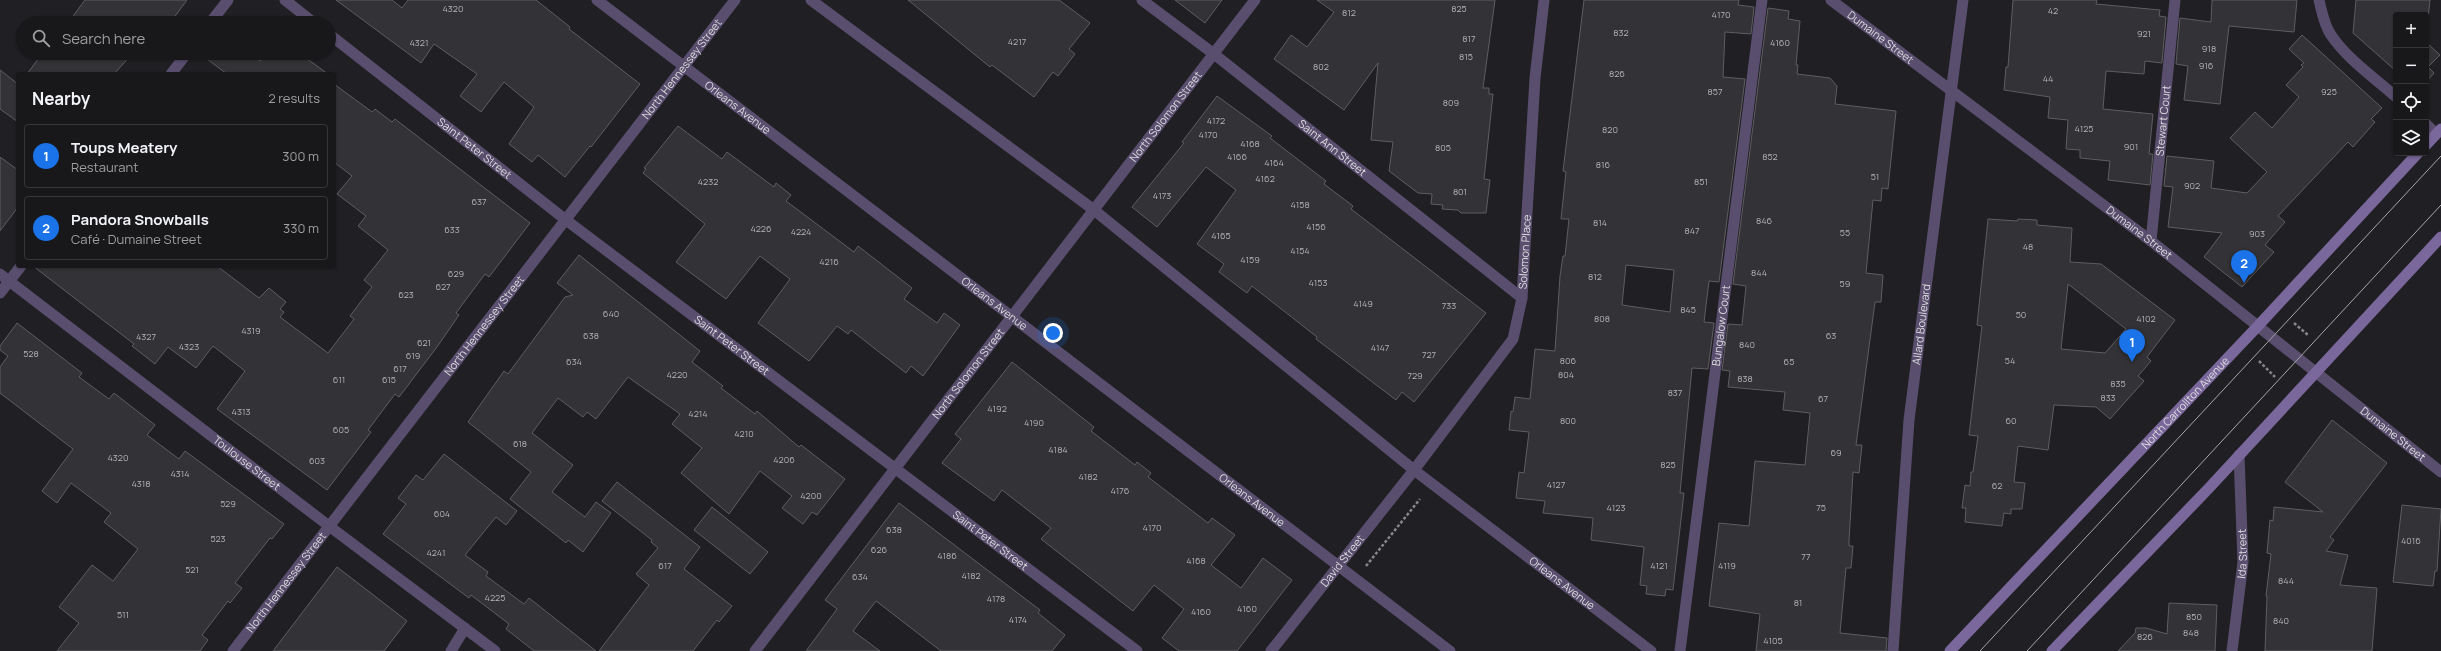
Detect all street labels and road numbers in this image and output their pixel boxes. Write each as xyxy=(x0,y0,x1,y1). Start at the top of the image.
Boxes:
street label: Dumaine Street xyxy=(1845,7,1917,67)
street label: North Hennessey Street xyxy=(638,15,725,122)
street label: North Solomon Street xyxy=(1126,68,1205,165)
street label: Orleans Avenue xyxy=(702,77,774,137)
street label: Stewart Court xyxy=(2151,84,2173,157)
street label: Saint Peter Street xyxy=(434,114,515,182)
street label: Saint Ann Street xyxy=(1295,116,1370,179)
street label: Dumaine Street xyxy=(2103,202,2176,262)
street label: Solomon Place xyxy=(1515,214,1534,290)
street label: North Hennessey Street xyxy=(440,272,527,378)
street label: Orleans Avenue xyxy=(959,273,1031,333)
street label: Allard Boulevard xyxy=(1908,283,1933,366)
street label: Bungalow Court xyxy=(1708,284,1733,367)
street label: Saint Peter Street xyxy=(691,311,773,378)
street label: North Solomon Street xyxy=(928,325,1007,421)
street label: North Carrollton Avenue xyxy=(2138,353,2233,452)
street label: Dumaine Street xyxy=(2358,403,2429,464)
street label: Toulouse Street xyxy=(210,432,284,493)
street label: Orleans Avenue xyxy=(1216,470,1289,530)
street label: Saint Peter Street xyxy=(950,507,1031,573)
street label: North Hennessey Street xyxy=(242,529,329,635)
street label: Ida Street xyxy=(2233,529,2250,579)
street label: David Street xyxy=(1317,531,1367,590)
street label: Orleans Avenue xyxy=(1526,553,1599,613)

